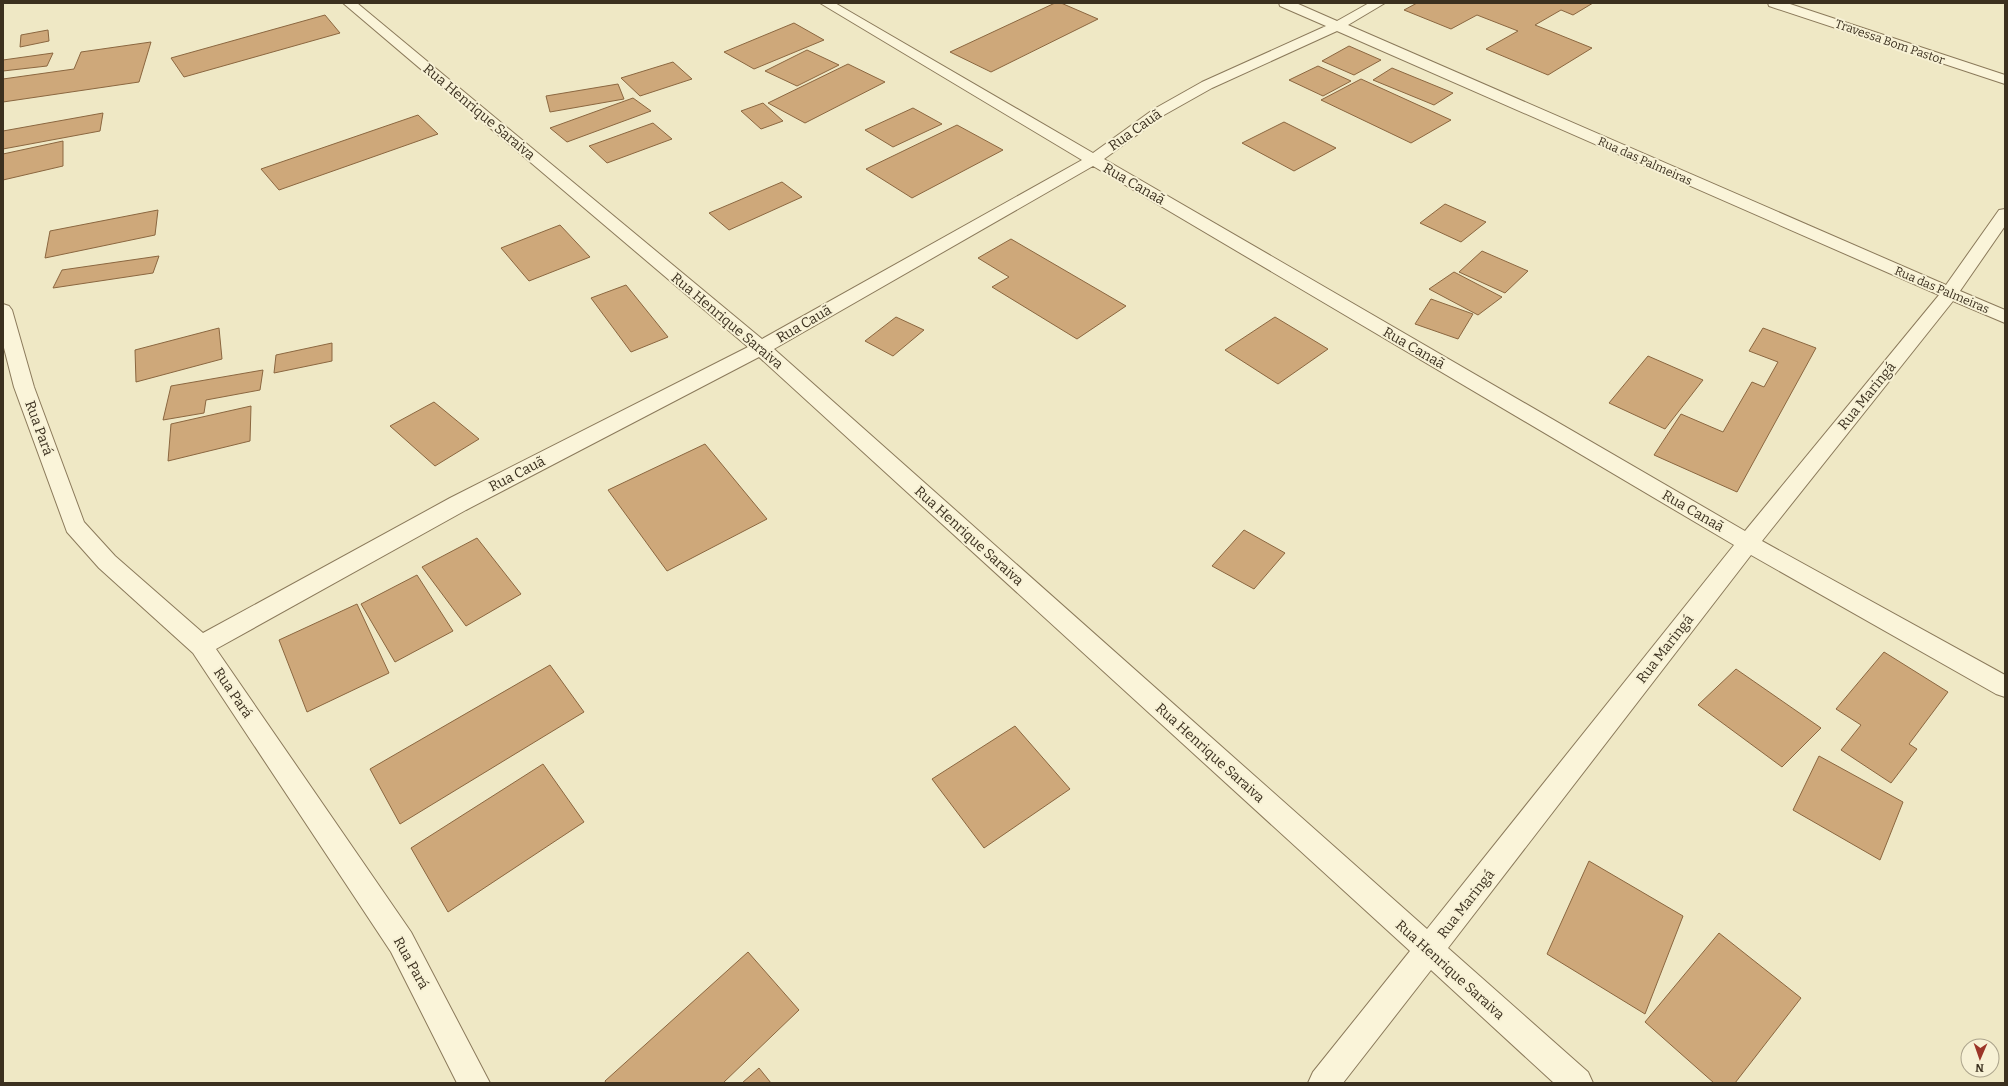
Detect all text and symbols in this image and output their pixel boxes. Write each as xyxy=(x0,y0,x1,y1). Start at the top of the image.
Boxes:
street label: Travessa Bom Pastor xyxy=(1833,17,1947,68)
street label: Rua Henrique Saraiva xyxy=(420,60,539,164)
street label: Rua Cauã xyxy=(1105,105,1165,154)
street label: Rua das Palmeiras xyxy=(1596,134,1694,188)
street label: Rua Canaã xyxy=(1100,159,1168,209)
street label: Rua das Palmeiras xyxy=(1893,264,1992,316)
street label: Rua Henrique Saraiva xyxy=(668,269,787,373)
street label: Rua Cauã xyxy=(773,301,835,347)
street label: Rua Canaã xyxy=(1380,323,1448,373)
street label: Rua Maringá xyxy=(1834,358,1900,433)
street label: Rua Pará xyxy=(21,398,57,458)
street label: Rua Cauã xyxy=(486,452,548,495)
street label: Rua Henrique Saraiva xyxy=(911,483,1027,590)
street label: Rua Canaã xyxy=(1659,486,1727,536)
street label: Rua Maringá xyxy=(1633,611,1697,687)
street label: Rua Pará xyxy=(210,665,256,722)
street label: Rua Henrique Saraiva xyxy=(1152,700,1268,807)
street label: Rua Maringá xyxy=(1434,866,1498,942)
street label: Rua Henrique Saraiva xyxy=(1392,917,1508,1024)
street label: Rua Pará xyxy=(390,934,432,992)
north arrow xyxy=(1960,1038,2000,1078)
text: N xyxy=(1975,1061,1984,1074)

